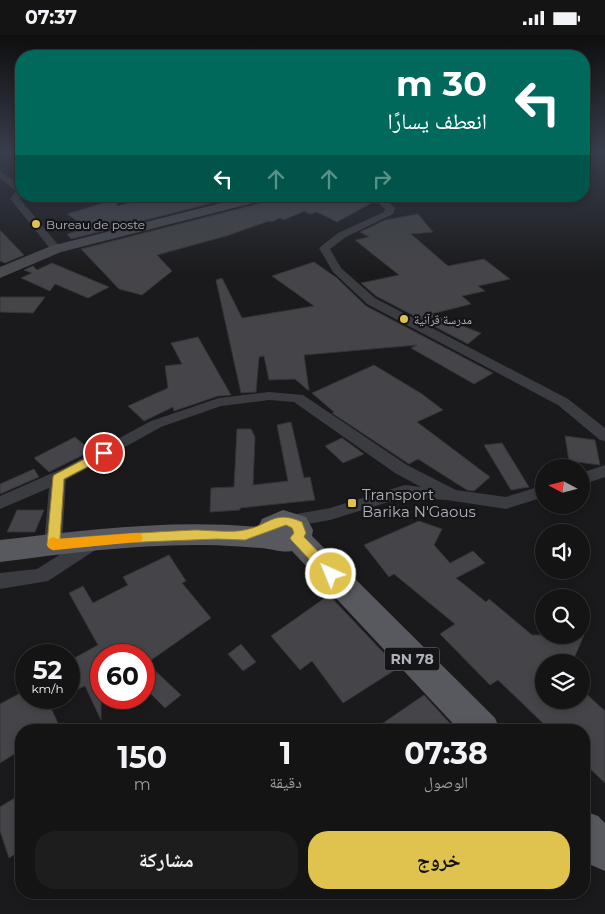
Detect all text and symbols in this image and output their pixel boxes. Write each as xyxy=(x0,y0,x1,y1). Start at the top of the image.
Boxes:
text: 07:37 xyxy=(25,6,77,29)
text: 30 m xyxy=(396,62,487,105)
icon: left xyxy=(505,70,570,135)
text: انعطف يسارًا xyxy=(388,108,487,135)
icon: left xyxy=(209,165,237,193)
icon: ahead xyxy=(262,165,290,193)
icon: ahead xyxy=(315,165,343,193)
icon: right xyxy=(368,165,396,193)
place label: Bureau de poste xyxy=(46,217,145,232)
marker: Bureau de poste xyxy=(30,218,42,230)
place label: مدرسة قرآنية xyxy=(414,312,472,327)
marker: مدرسة قرآنية xyxy=(398,313,410,325)
pin xyxy=(83,432,125,474)
icon: arrive xyxy=(90,439,118,467)
north arrow xyxy=(535,459,590,514)
map controls xyxy=(535,459,590,709)
place label: Transport Barika N'Gaous xyxy=(362,485,476,521)
marker: Transport Barika N'Gaous xyxy=(346,497,358,509)
button: sound xyxy=(535,524,590,579)
position arrow xyxy=(304,547,356,599)
button: search xyxy=(535,589,590,644)
speed limit sign: 60 xyxy=(90,644,155,709)
road number: RN 78 xyxy=(384,647,440,671)
button: layers xyxy=(535,654,590,709)
text: 52 xyxy=(33,655,62,685)
text: km/h xyxy=(31,681,64,696)
text: 1 xyxy=(280,735,292,772)
text: 07:38 xyxy=(404,735,488,772)
text: 150 xyxy=(117,739,167,776)
text: دقيقة xyxy=(269,773,302,792)
text: الوصول xyxy=(424,773,468,792)
text: m xyxy=(134,775,151,794)
button: مشاركة xyxy=(35,831,298,889)
button: خروج xyxy=(308,831,570,889)

